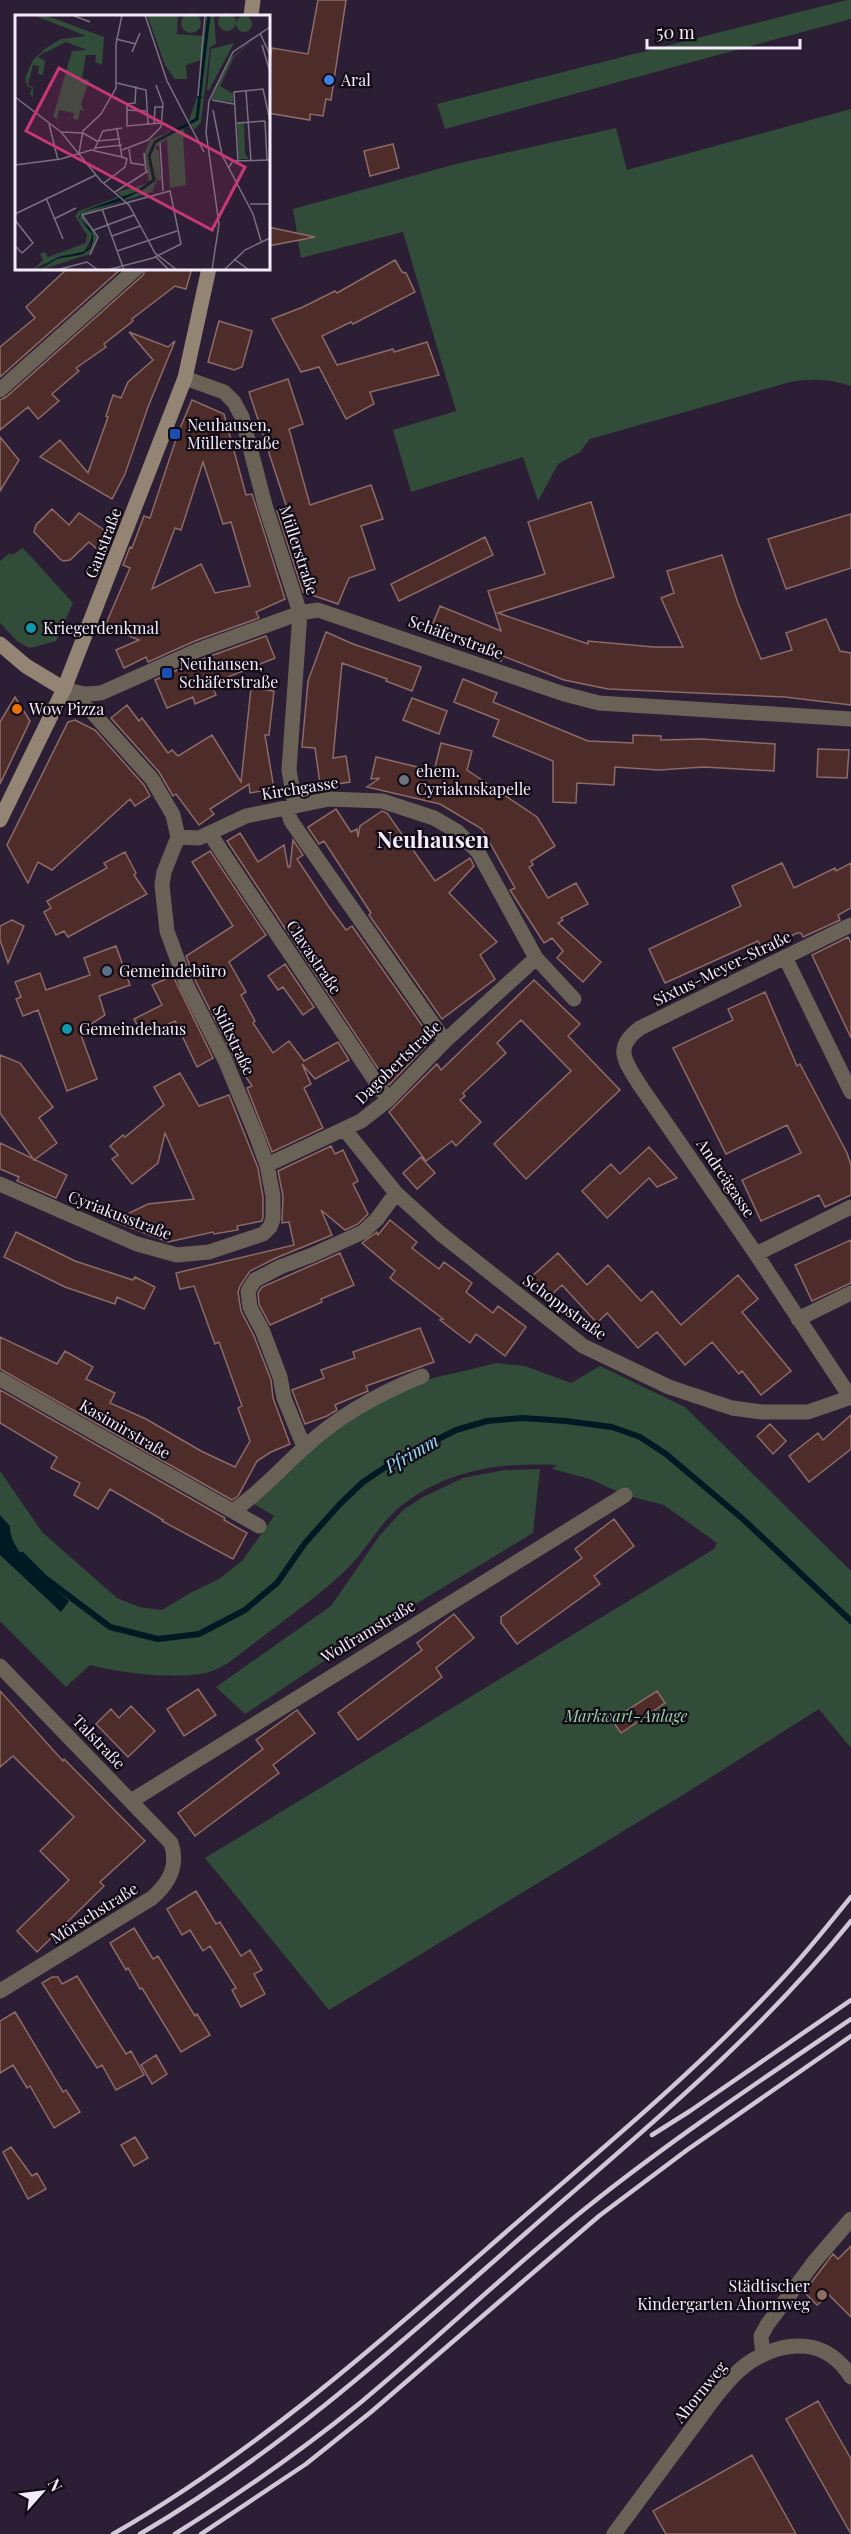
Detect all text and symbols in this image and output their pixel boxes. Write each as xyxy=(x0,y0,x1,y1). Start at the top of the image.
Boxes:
scale bar xyxy=(647,12,800,50)
inset map xyxy=(15,15,270,270)
text: 50 m xyxy=(656,20,695,44)
place label: Aral xyxy=(340,69,371,90)
marker: Aral xyxy=(322,73,336,87)
place label: Neuhausen, Müllerstraße xyxy=(187,414,280,453)
marker: Neuhausen, Müllerstraße xyxy=(168,427,182,441)
street label: Müllerstraße xyxy=(275,503,324,597)
street label: Gaustraße xyxy=(80,505,126,581)
street label: Schäferstraße xyxy=(406,610,506,663)
place label: Kriegerdenkmal xyxy=(43,617,159,638)
marker: Kriegerdenkmal xyxy=(24,621,38,635)
place label: Neuhausen, Schäferstraße xyxy=(179,653,278,692)
marker: Neuhausen, Schäferstraße xyxy=(160,666,174,680)
place label: Wow Pizza xyxy=(28,698,104,719)
marker: Wow Pizza xyxy=(10,702,24,716)
place label: ehem. Cyriakuskapelle xyxy=(416,760,531,799)
street label: Kirchgasse xyxy=(260,771,340,804)
marker: ehem. Cyriakuskapelle xyxy=(397,773,411,787)
district label: Neuhausen xyxy=(377,824,490,854)
street label: Clavastraße xyxy=(282,916,347,998)
street label: Sixtus-Meyer-Straße xyxy=(649,925,794,1010)
place label: Gemeindebüro xyxy=(119,960,226,981)
marker: Gemeindebüro xyxy=(100,964,114,978)
street label: Stiftstraße xyxy=(209,1001,260,1078)
street label: Dagobertstraße xyxy=(350,1015,445,1108)
place label: Gemeindehaus xyxy=(79,1018,186,1039)
marker: Gemeindehaus xyxy=(60,1022,74,1036)
street label: Andreägasse xyxy=(692,1134,760,1221)
street label: Cyriakusstraße xyxy=(65,1185,175,1244)
street label: Schoppstraße xyxy=(519,1269,611,1344)
street label: Kasimirstraße xyxy=(76,1394,175,1463)
water label: Pfrimm xyxy=(379,1428,443,1479)
street label: Wolframstraße xyxy=(316,1594,419,1668)
park label: Markwart-Anlage xyxy=(564,1705,687,1726)
street label: Talstraße xyxy=(68,1710,130,1773)
street label: Mörschstraße xyxy=(46,1877,141,1948)
place label: Städtischer Kindergarten Ahornweg xyxy=(637,2275,811,2314)
marker: Städtischer Kindergarten Ahornweg xyxy=(815,2288,829,2302)
street label: Ahornweg xyxy=(668,2356,731,2428)
north arrow xyxy=(12,2462,72,2522)
text: N xyxy=(44,2475,68,2495)

